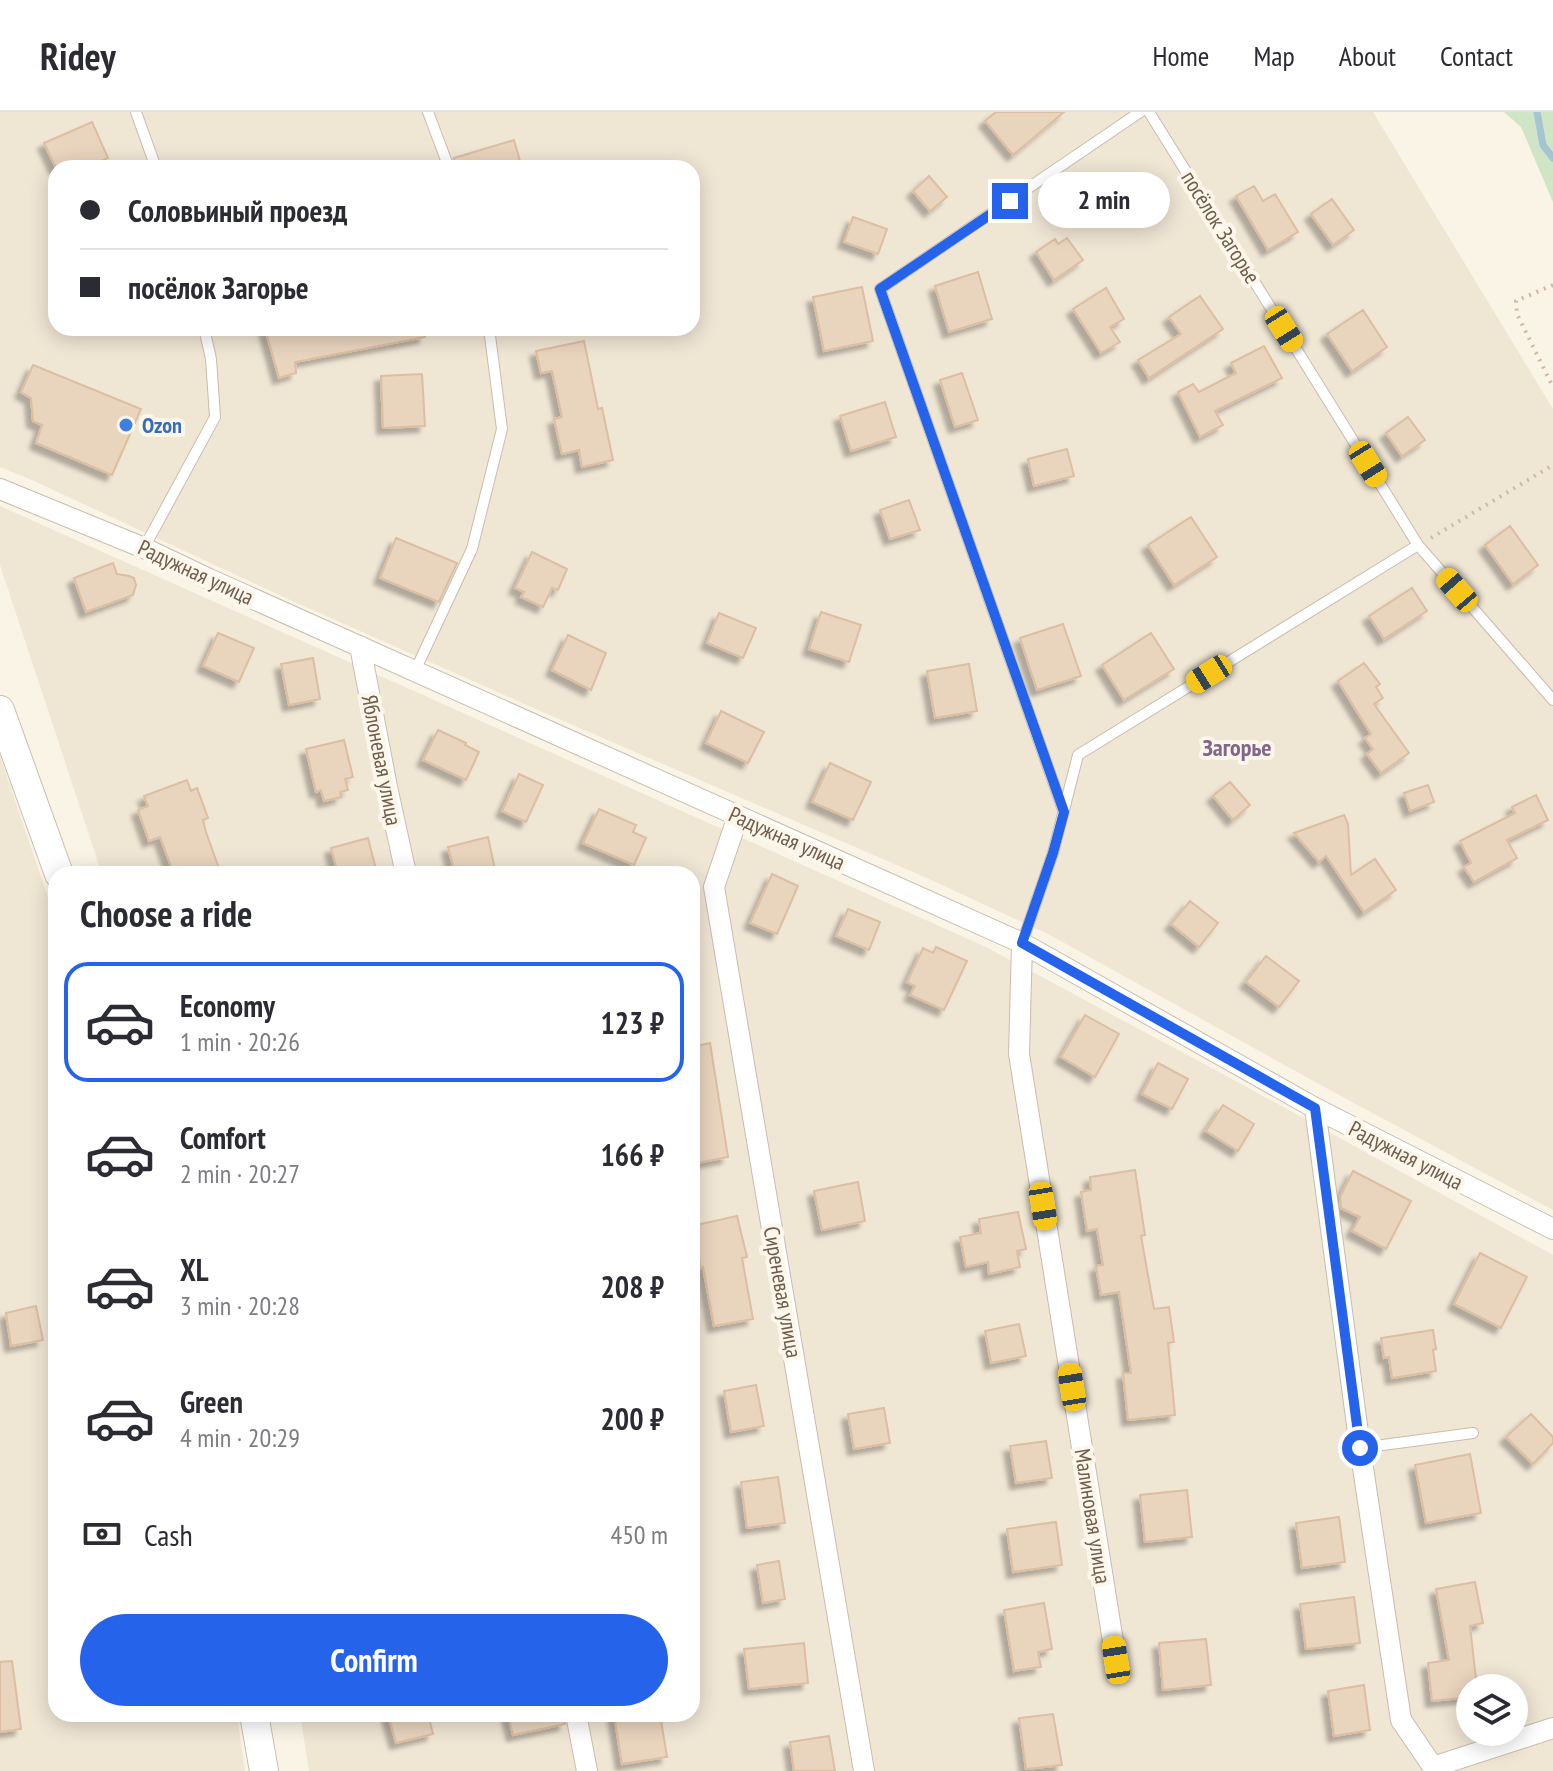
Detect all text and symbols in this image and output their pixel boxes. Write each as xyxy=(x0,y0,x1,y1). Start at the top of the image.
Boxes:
text: Ridey xyxy=(40,31,116,80)
text: Home xyxy=(1153,37,1209,74)
text: Map xyxy=(1253,37,1295,74)
text: About xyxy=(1339,37,1396,74)
text: Contact xyxy=(1440,37,1513,74)
street label: посёлок Загорье xyxy=(1175,165,1267,289)
callout: 2 min xyxy=(1038,173,1170,229)
route end xyxy=(992,183,1028,219)
text: 2 min xyxy=(1078,183,1130,216)
text: Соловьиный проезд xyxy=(128,191,347,230)
text: посёлок Загорье xyxy=(128,268,309,307)
car xyxy=(1261,302,1307,356)
place label: Ozon xyxy=(142,411,182,439)
marker: Ozon xyxy=(117,416,135,434)
car xyxy=(1345,437,1391,491)
street label: Радужная улица xyxy=(134,533,258,611)
car xyxy=(1432,564,1482,616)
car xyxy=(1182,651,1236,697)
street label: Яблоневая улица xyxy=(356,692,408,828)
district label: Загорье xyxy=(1202,732,1272,763)
street label: Радужная улица xyxy=(724,800,850,876)
text: Choose a ride xyxy=(80,890,252,937)
icon: car xyxy=(84,986,156,1058)
text: Economy xyxy=(180,986,275,1025)
text: 123 ₽ xyxy=(600,1003,664,1042)
text: 1 min · 20:26 xyxy=(180,1025,300,1058)
street label: Радужная улица xyxy=(1344,1114,1468,1196)
icon: car xyxy=(84,1118,156,1190)
text: Comfort xyxy=(180,1118,266,1157)
text: 166 ₽ xyxy=(600,1135,664,1174)
text: 2 min · 20:27 xyxy=(180,1157,300,1190)
car xyxy=(1027,1180,1059,1232)
street label: Сиреневая улица xyxy=(758,1224,808,1360)
icon: car xyxy=(84,1250,156,1322)
text: XL xyxy=(180,1250,209,1289)
text: 208 ₽ xyxy=(600,1267,664,1306)
text: 3 min · 20:28 xyxy=(180,1289,300,1322)
car xyxy=(1056,1361,1088,1413)
icon: car xyxy=(84,1382,156,1454)
text: Green xyxy=(180,1382,243,1421)
text: 200 ₽ xyxy=(600,1399,664,1438)
text: 4 min · 20:29 xyxy=(180,1421,300,1454)
route start xyxy=(1342,1430,1378,1466)
street label: Малиновая улица xyxy=(1069,1446,1117,1586)
icon: cash xyxy=(80,1512,124,1556)
text: Cash xyxy=(144,1515,193,1554)
text: 450 m xyxy=(610,1518,668,1551)
button: Confirm xyxy=(80,1614,668,1706)
car xyxy=(1100,1634,1132,1686)
map controls xyxy=(1456,1674,1528,1746)
button: layers xyxy=(1456,1674,1528,1746)

